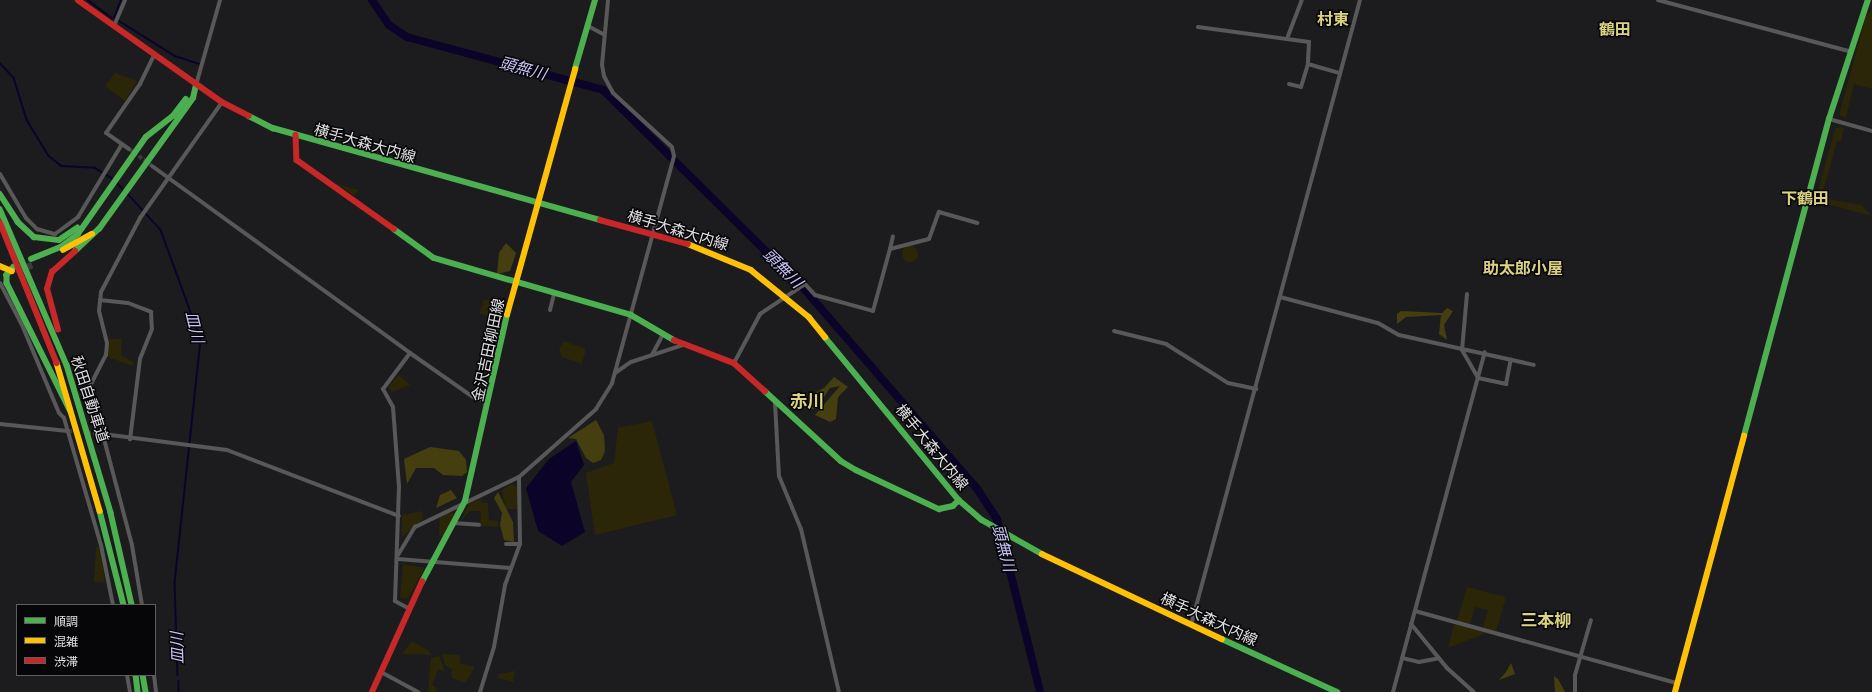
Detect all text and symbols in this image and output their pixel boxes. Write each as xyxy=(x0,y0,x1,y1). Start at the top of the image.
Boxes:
district label: 村東 xyxy=(1317,9,1349,29)
district label: 鶴田 xyxy=(1599,19,1631,39)
water label: 頭無川 xyxy=(497,53,549,83)
street label: 横手大森大内線 xyxy=(312,120,418,166)
district label: 下鶴田 xyxy=(1781,188,1829,208)
street label: 横手大森大内線 xyxy=(625,206,731,254)
water label: 頭無川 xyxy=(759,244,807,292)
district label: 助太郎小屋 xyxy=(1483,258,1563,278)
street label: 金沢吉田柳田線 xyxy=(468,297,508,403)
water label: 皿川 xyxy=(182,309,208,345)
street label: 秋田自動車道 xyxy=(68,353,112,445)
district label: 赤川 xyxy=(790,392,824,412)
street label: 横手大森大内線 xyxy=(892,401,972,493)
water label: 頭無川 xyxy=(989,522,1019,574)
street label: 横手大森大内線 xyxy=(1158,589,1260,649)
legend xyxy=(16,604,156,676)
district label: 三本柳 xyxy=(1521,611,1571,631)
text: 順調 xyxy=(54,614,78,629)
water label: 皿川 xyxy=(167,632,187,664)
text: 混雑 xyxy=(54,634,78,649)
text: 渋滞 xyxy=(54,654,78,669)

